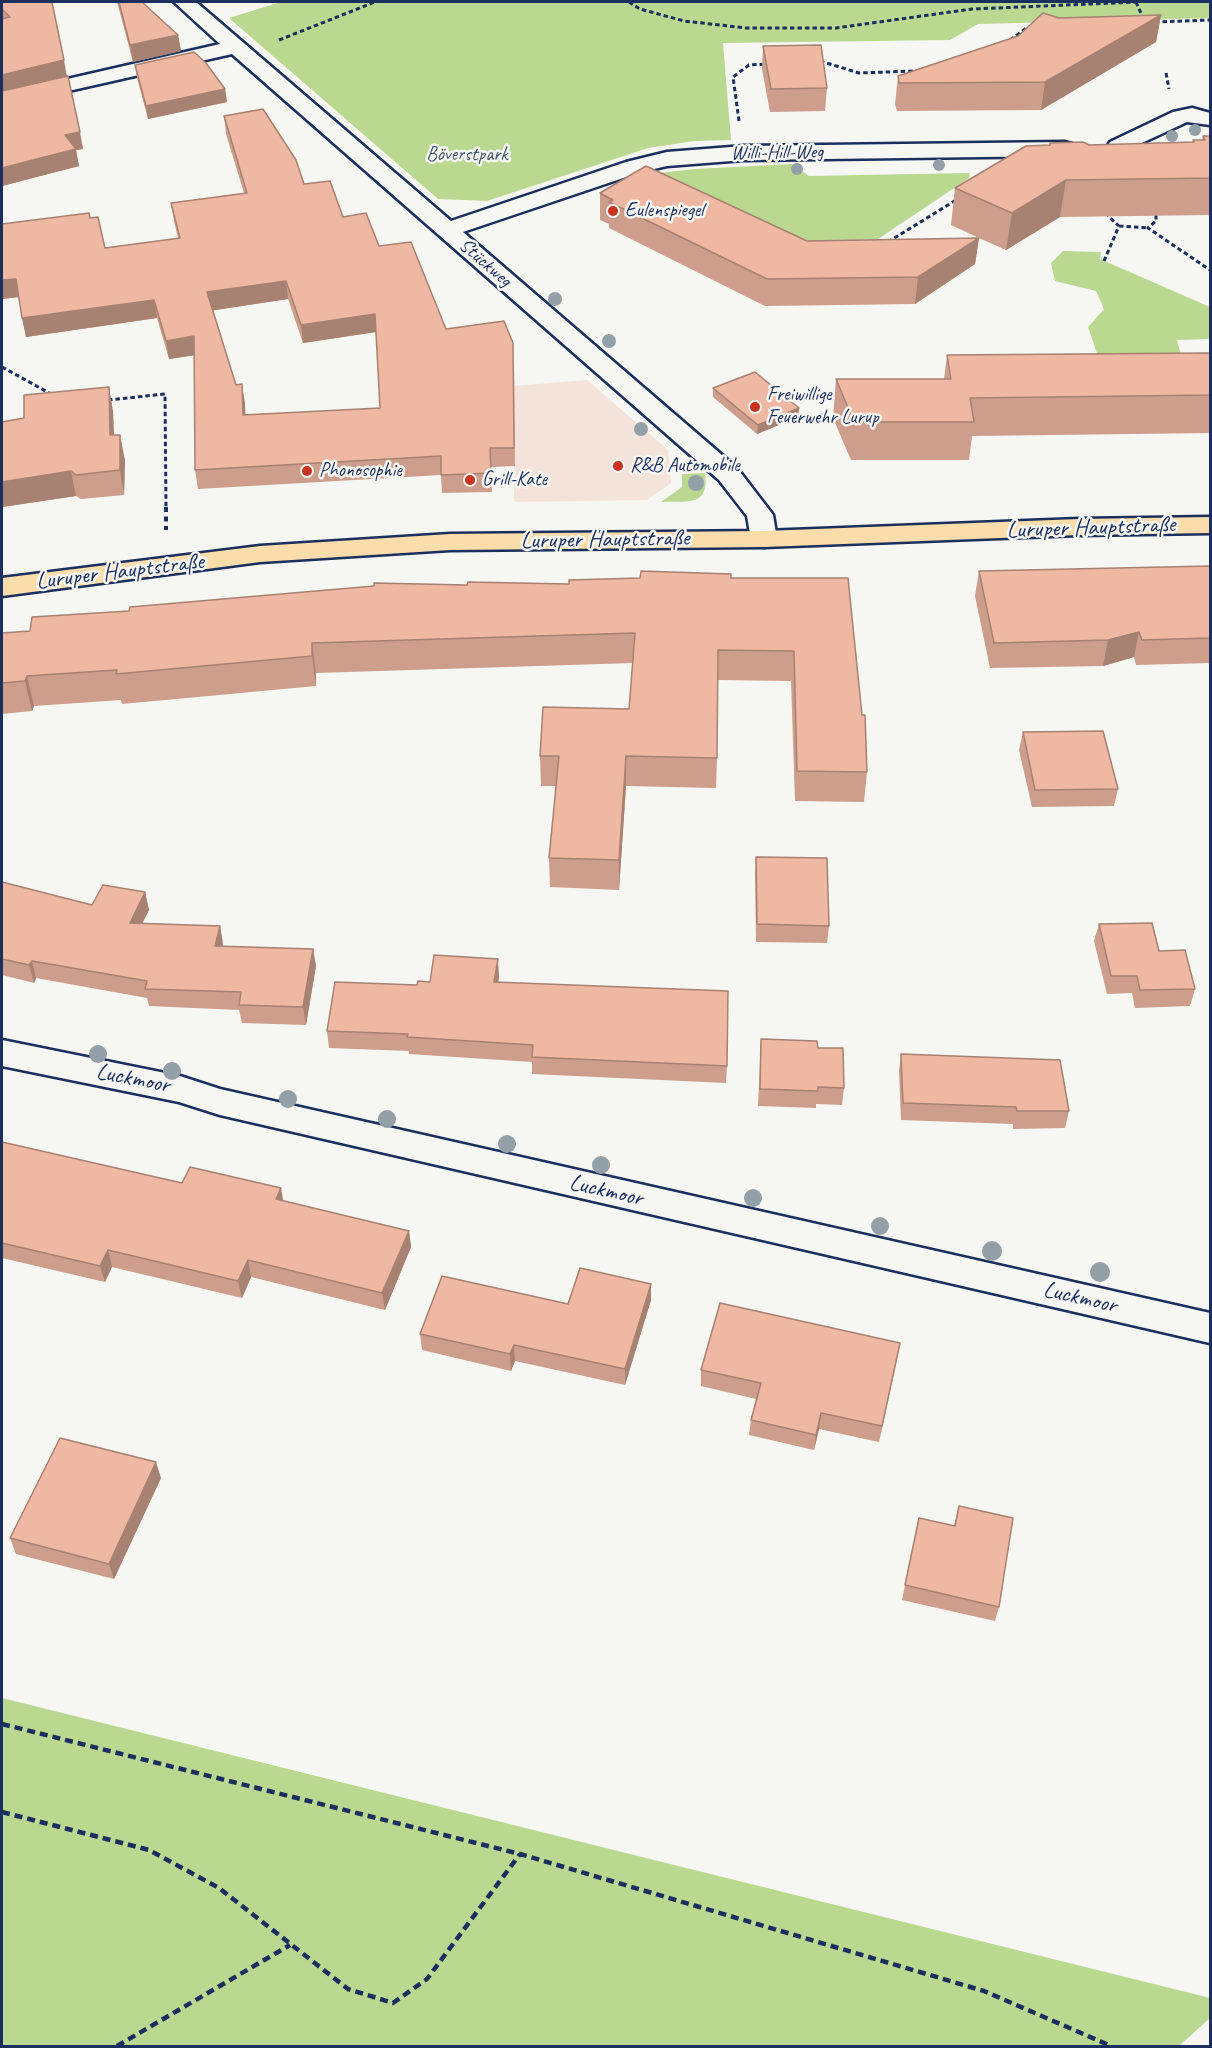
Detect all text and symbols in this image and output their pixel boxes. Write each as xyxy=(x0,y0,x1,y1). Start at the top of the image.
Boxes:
street label: Willi-Hill-Weg xyxy=(731,140,823,166)
park label: Böverstpark xyxy=(426,143,508,167)
place label: Eulenspiegel xyxy=(625,199,704,223)
marker: Eulenspiegel xyxy=(606,204,620,218)
street label: Stückweg xyxy=(454,233,516,293)
place label: Freiwillige Feuerwehr Lurup xyxy=(767,383,879,430)
marker: Freiwillige Feuerwehr Lurup xyxy=(748,400,762,414)
place label: R&B Automobile xyxy=(630,454,740,478)
place label: Phonosophie xyxy=(319,459,402,483)
marker: R&B Automobile xyxy=(611,459,625,473)
marker: Phonosophie xyxy=(300,464,314,478)
place label: Grill-Kate xyxy=(482,468,547,492)
marker: Grill-Kate xyxy=(463,473,477,487)
street label: Luruper Hauptstraße xyxy=(1006,511,1176,545)
street label: Luruper Hauptstraße xyxy=(520,524,690,556)
street label: Luruper Hauptstraße xyxy=(34,547,206,597)
street label: Luckmoor xyxy=(94,1058,172,1100)
street label: Luckmoor xyxy=(566,1169,646,1213)
street label: Luckmoor xyxy=(1040,1276,1120,1320)

